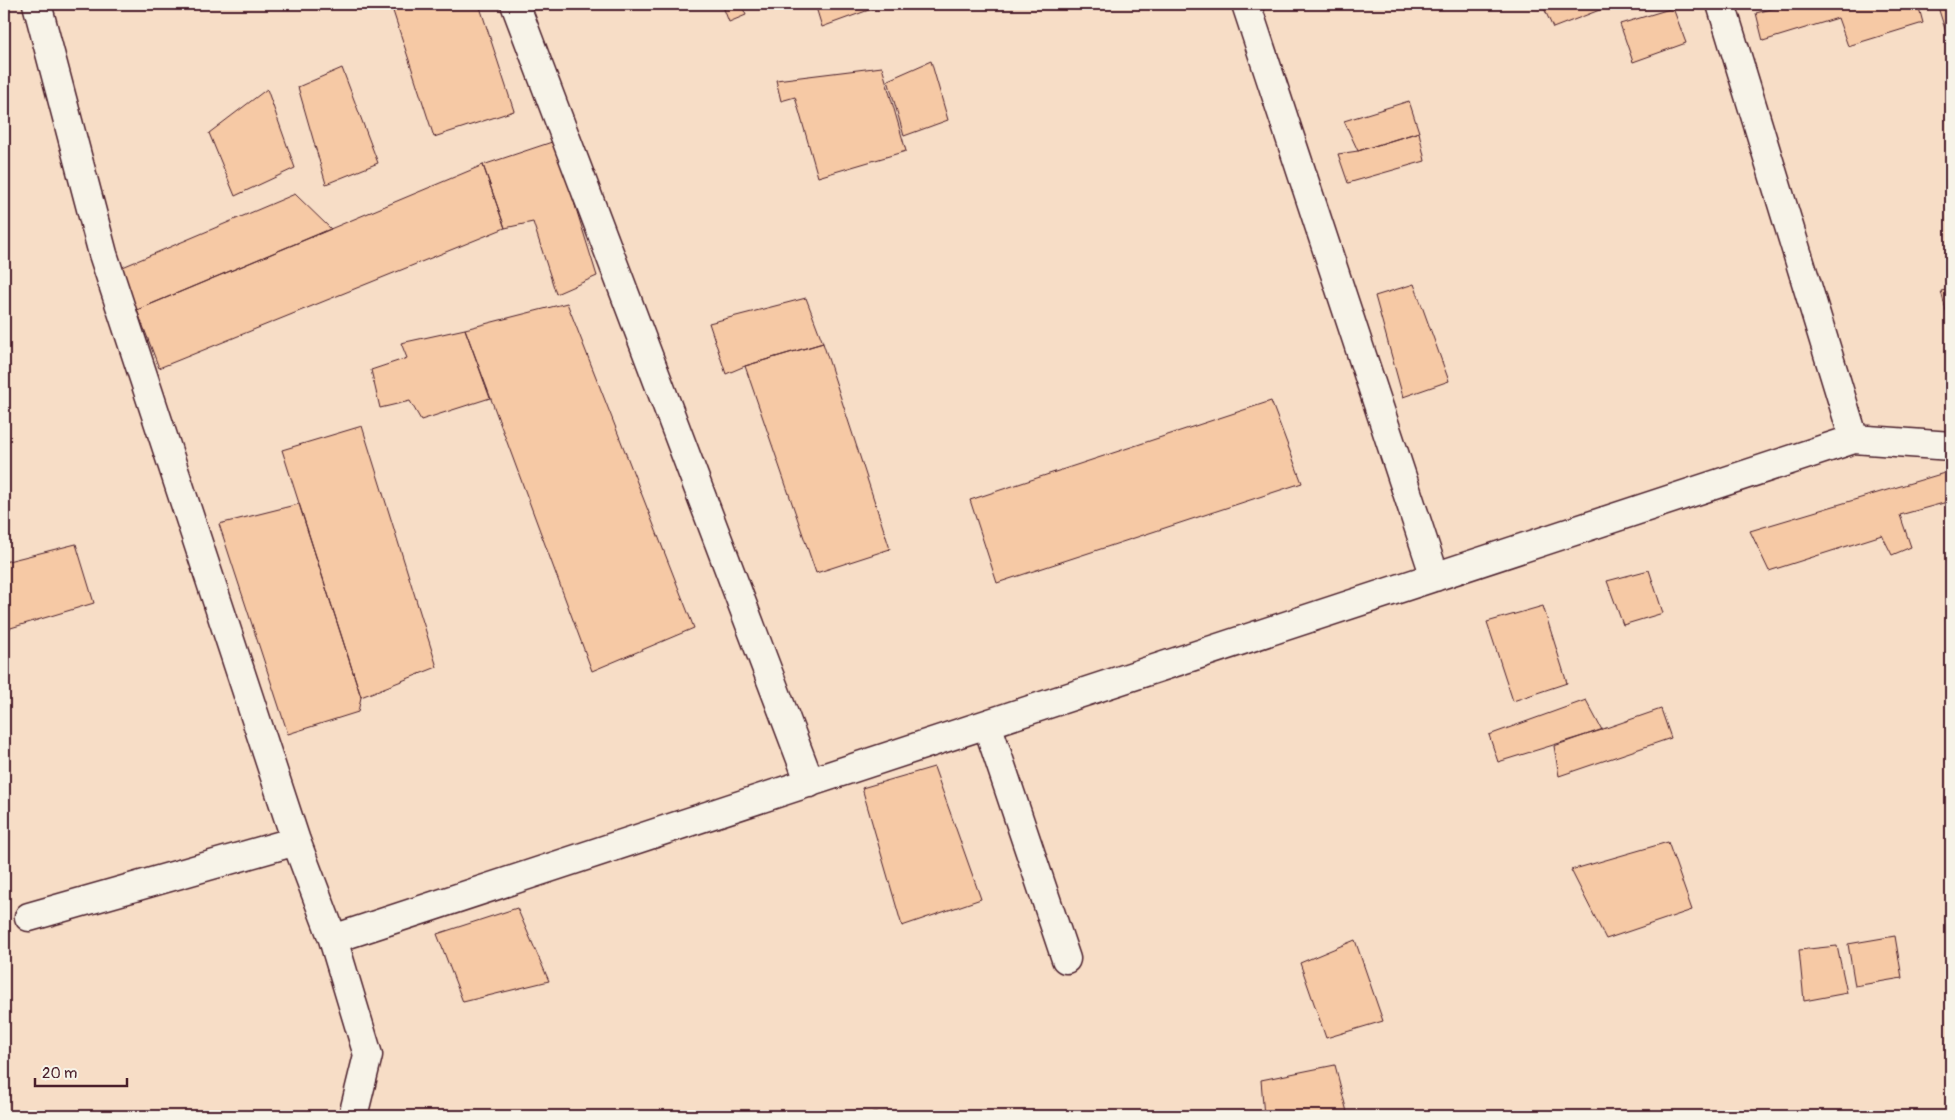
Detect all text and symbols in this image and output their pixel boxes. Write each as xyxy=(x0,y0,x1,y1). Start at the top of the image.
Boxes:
scale bar xyxy=(35,1055,128,1087)
text: 20 m xyxy=(42,1064,77,1083)

